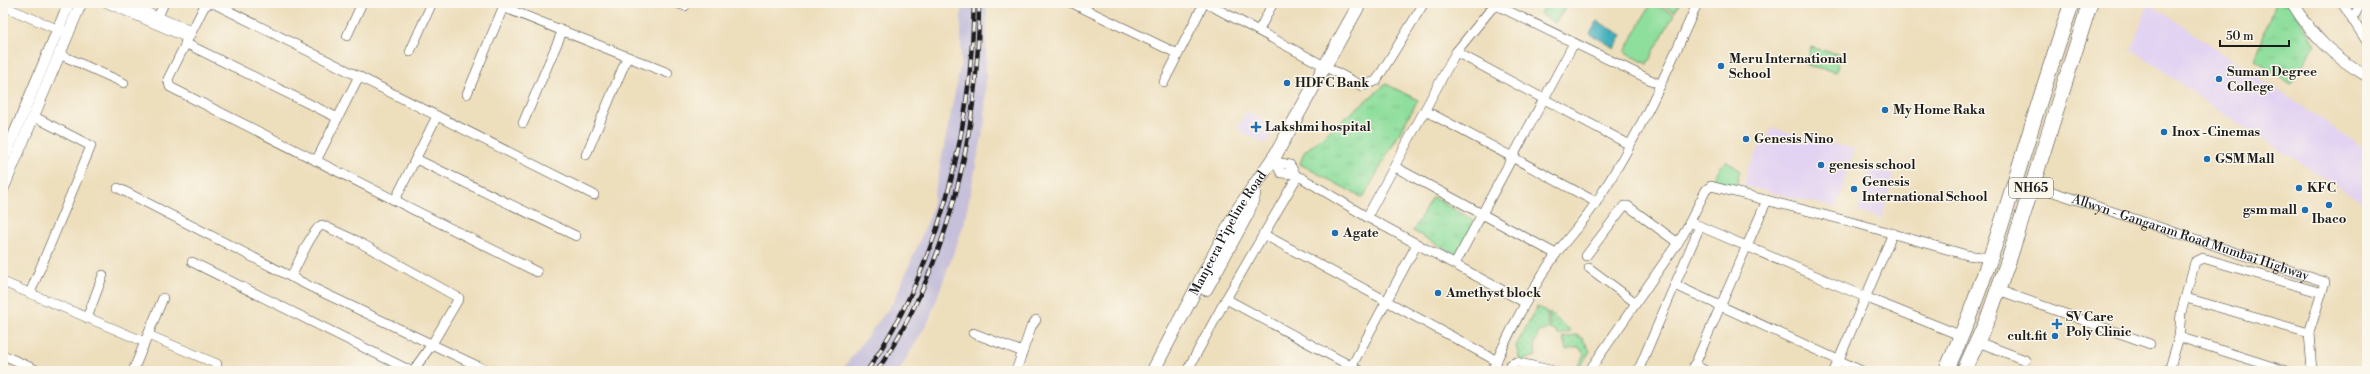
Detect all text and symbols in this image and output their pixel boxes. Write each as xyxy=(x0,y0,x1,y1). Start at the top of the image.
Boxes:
scale bar xyxy=(2220,22,2289,48)
text: 50 m xyxy=(2226,29,2254,44)
place label: Meru International School xyxy=(1729,51,1848,82)
marker: Meru International School xyxy=(1716,61,1726,71)
place label: Suman Degree College xyxy=(2227,64,2317,95)
marker: Suman Degree College xyxy=(2214,74,2224,84)
place label: HDFC Bank xyxy=(1295,75,1370,91)
marker: HDFC Bank xyxy=(1282,78,1292,88)
place label: My Home Raka xyxy=(1893,102,1986,118)
marker: My Home Raka xyxy=(1880,105,1890,115)
place label: Lakshmi hospital xyxy=(1265,119,1372,135)
marker: Lakshmi hospital xyxy=(1250,121,1262,133)
place label: Inox -Cinemas xyxy=(2172,124,2261,140)
marker: Inox -Cinemas xyxy=(2159,127,2169,137)
place label: Genesis Nino xyxy=(1754,131,1834,147)
marker: Genesis Nino xyxy=(1741,134,1751,144)
place label: GSM Mall xyxy=(2215,151,2275,167)
marker: GSM Mall xyxy=(2202,154,2212,164)
place label: genesis school xyxy=(1829,157,1916,173)
marker: genesis school xyxy=(1816,160,1826,170)
street label: Manjeera Pipeline Road xyxy=(1186,167,1270,298)
place label: Genesis International School xyxy=(1862,174,1988,205)
road number: NH65 xyxy=(2009,178,2053,198)
place label: KFC xyxy=(2307,180,2336,196)
marker: KFC xyxy=(2294,183,2304,193)
marker: Genesis International School xyxy=(1849,184,1859,194)
street label: Allwyn - Gangaram Road Mumbai Highway xyxy=(2069,190,2312,284)
marker: Ibaco xyxy=(2324,200,2334,210)
place label: gsm mall xyxy=(2243,202,2298,218)
marker: gsm mall xyxy=(2300,205,2310,215)
place label: Ibaco xyxy=(2312,211,2347,227)
place label: Agate xyxy=(1342,225,1379,241)
marker: Agate xyxy=(1330,228,1340,238)
place label: Amethyst block xyxy=(1445,285,1542,301)
marker: Amethyst block xyxy=(1433,288,1443,298)
place label: SV Care Poly Clinic xyxy=(2066,309,2132,340)
marker: SV Care Poly Clinic xyxy=(2051,318,2063,330)
place label: cult.fit xyxy=(2007,328,2047,344)
marker: cult.fit xyxy=(2050,331,2060,341)

